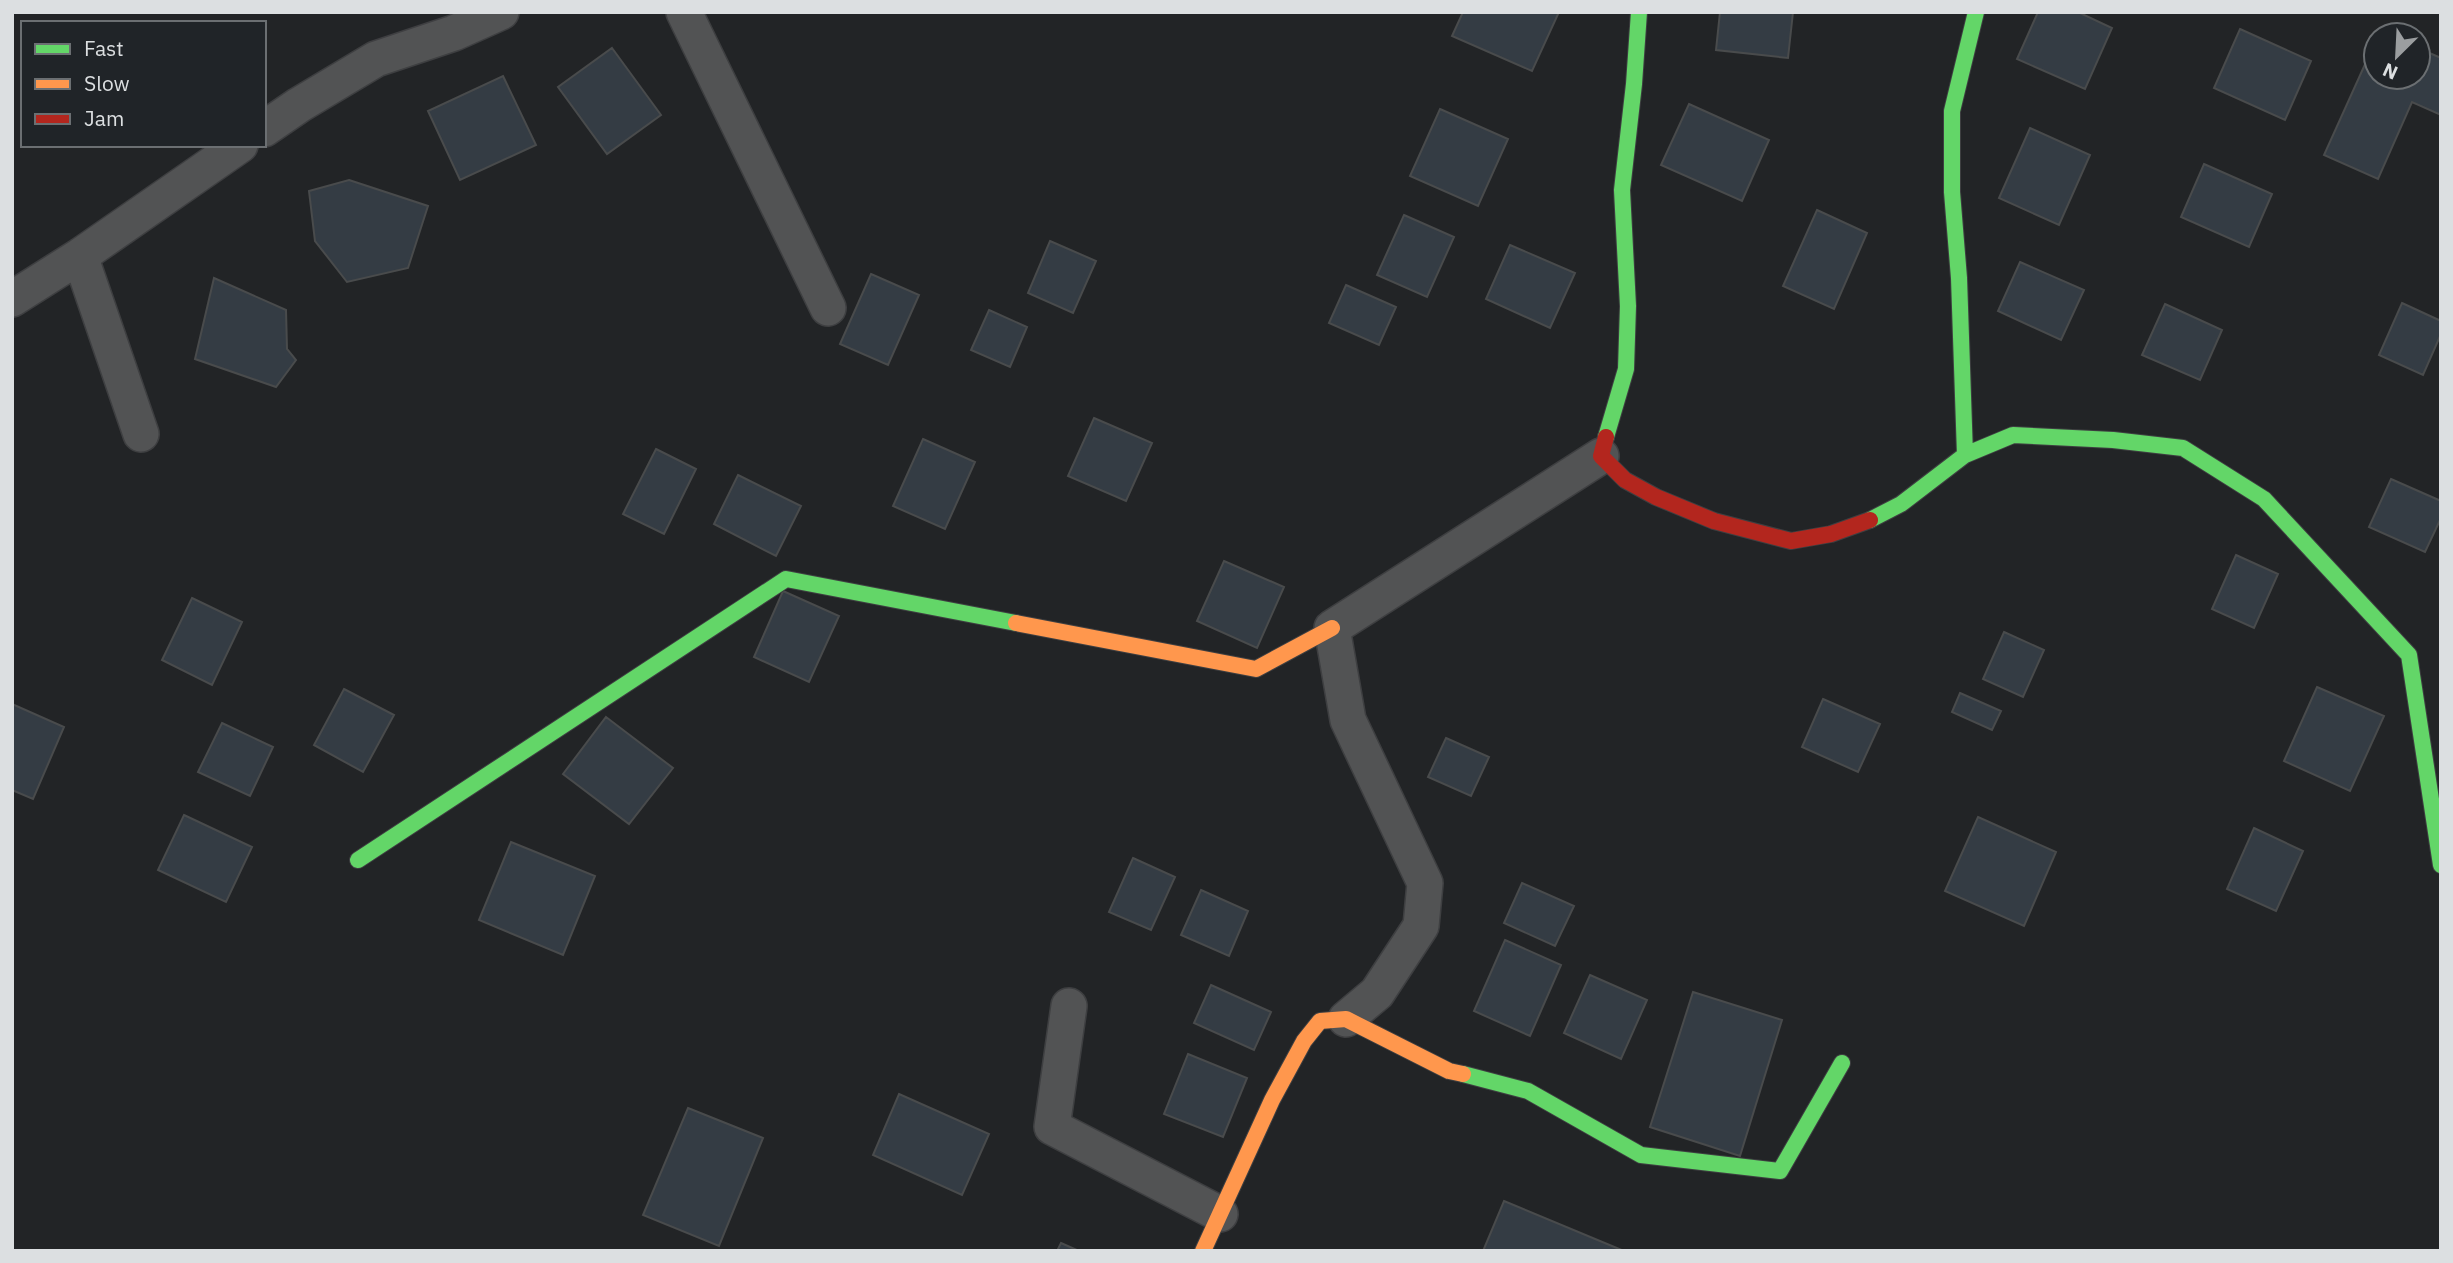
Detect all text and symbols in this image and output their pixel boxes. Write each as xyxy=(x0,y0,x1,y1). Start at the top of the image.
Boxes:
legend xyxy=(21,21,266,147)
north arrow xyxy=(2362,21,2432,91)
text: Fast xyxy=(84,34,124,62)
text: N xyxy=(2379,58,2401,85)
text: Slow xyxy=(84,69,130,97)
text: Jam xyxy=(84,104,124,132)

